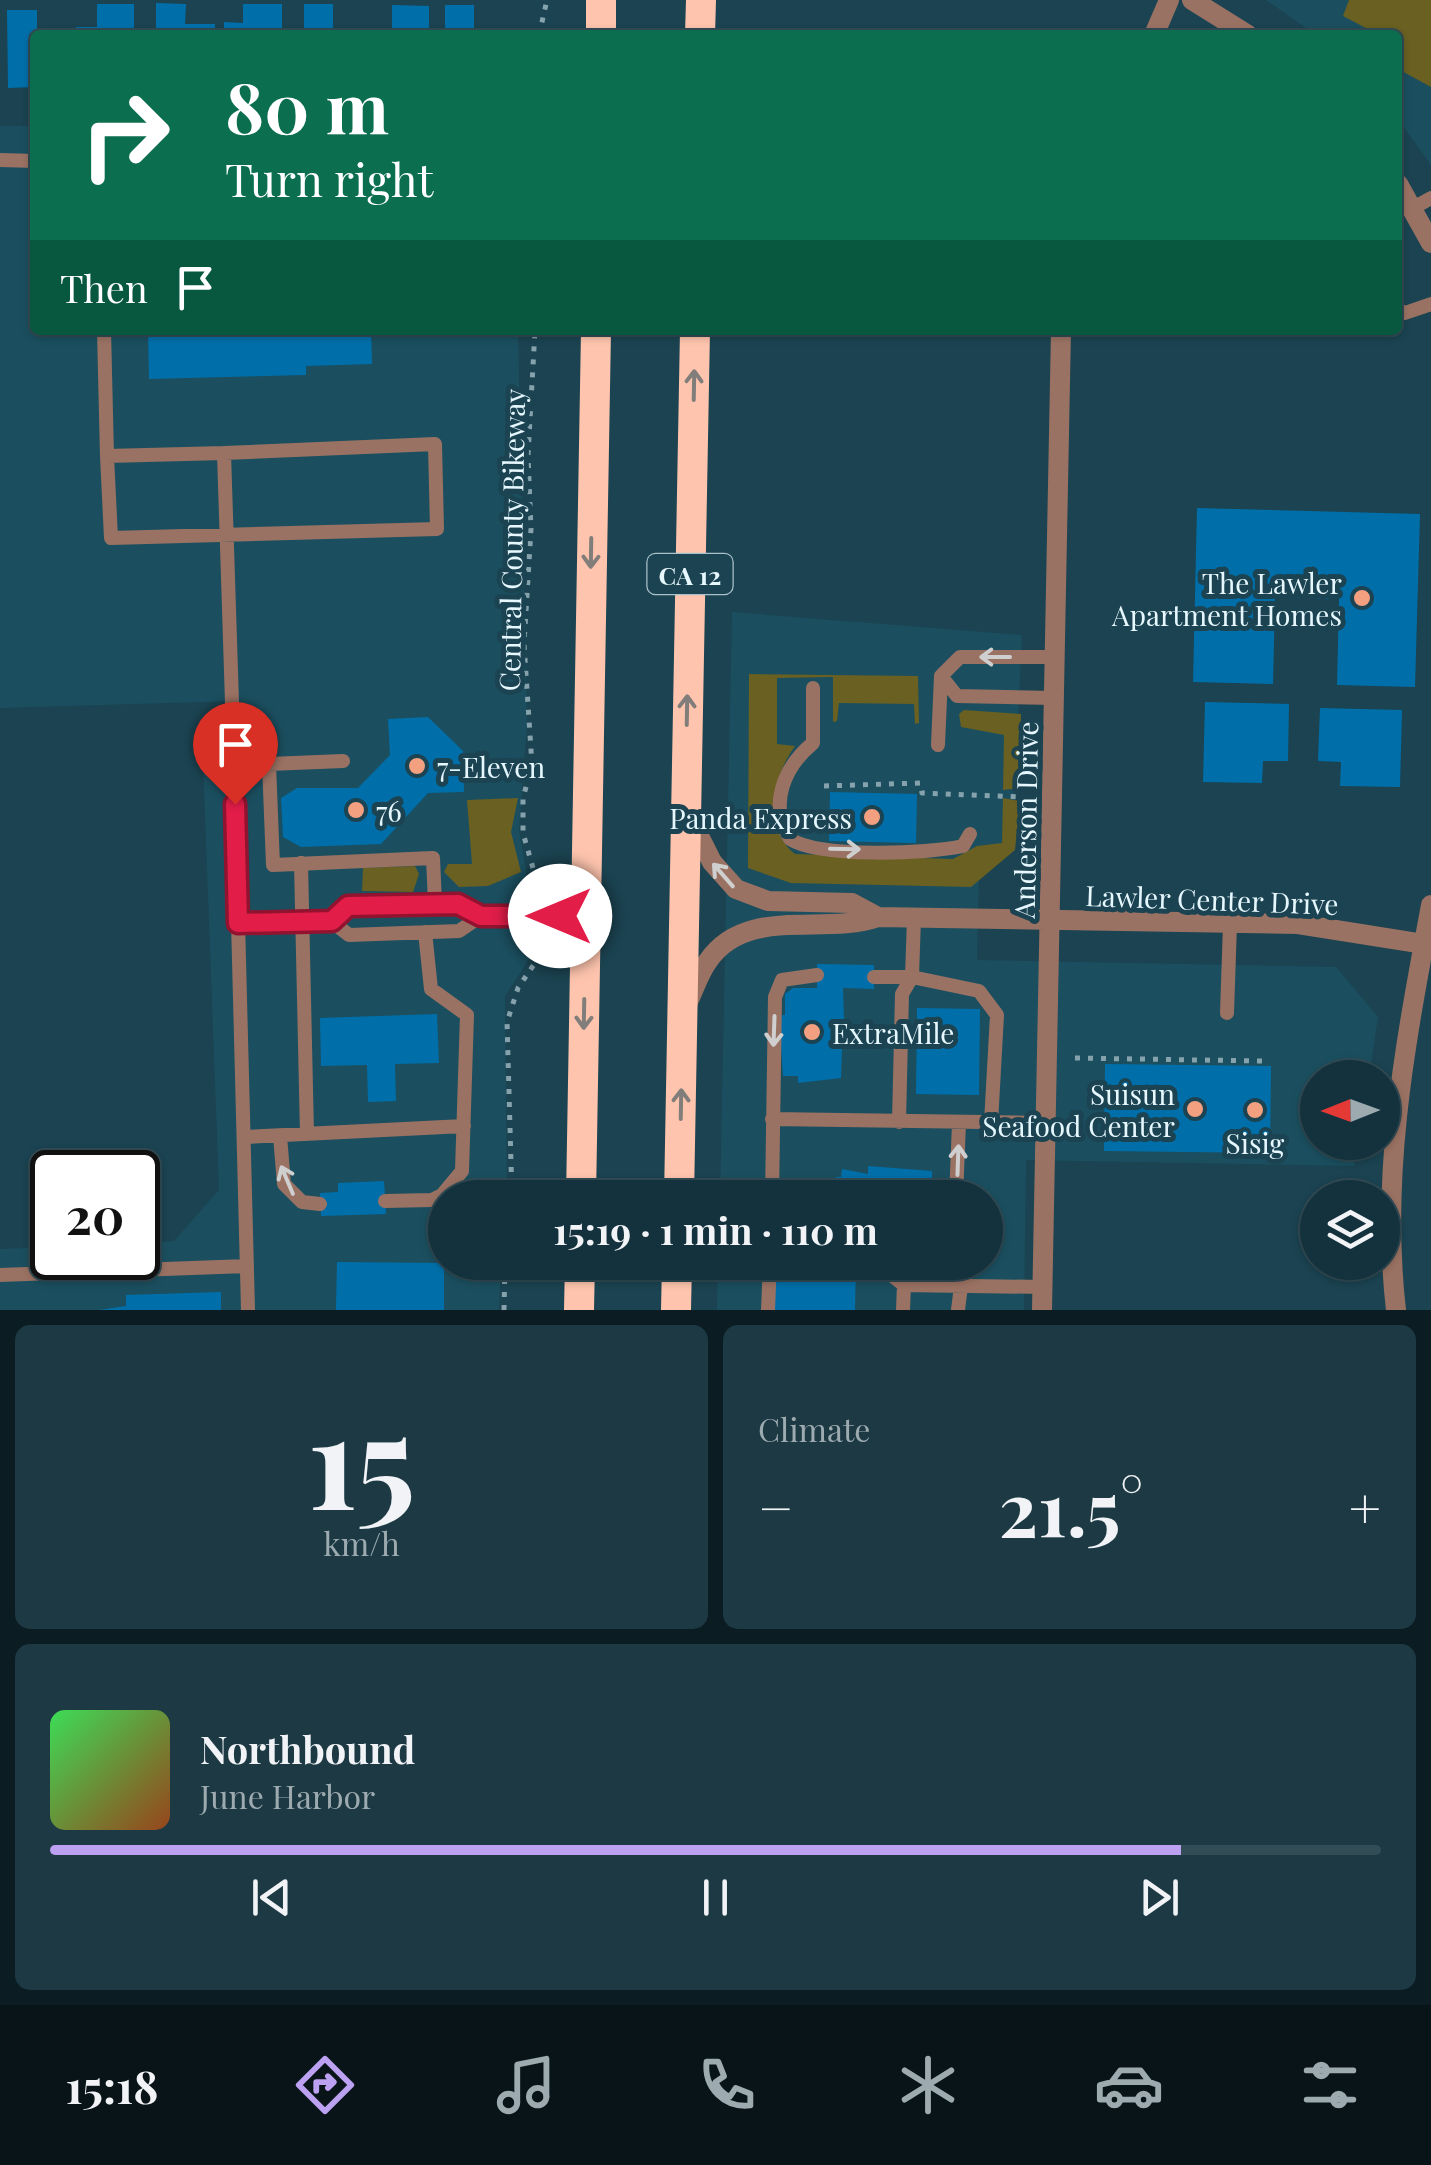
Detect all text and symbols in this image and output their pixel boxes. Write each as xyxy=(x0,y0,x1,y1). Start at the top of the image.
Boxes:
text: 80 m xyxy=(225,58,389,152)
icon: right xyxy=(60,70,190,200)
text: Turn right xyxy=(225,148,433,208)
icon: arrive xyxy=(168,260,223,315)
text: Then xyxy=(60,262,148,313)
one-way arrow xyxy=(684,370,703,402)
street label: Central County Bikeway xyxy=(490,388,532,692)
one-way arrow xyxy=(582,536,601,568)
road number: CA 12 xyxy=(648,554,732,594)
place label: The Lawler Apartment Homes xyxy=(1111,564,1343,633)
marker: The Lawler Apartment Homes xyxy=(1351,587,1373,609)
one-way arrow xyxy=(979,648,1012,666)
one-way arrow xyxy=(678,694,697,726)
pin xyxy=(193,702,278,805)
icon: arrive xyxy=(208,717,263,772)
street label: Anderson Drive xyxy=(1005,721,1045,920)
place label: 7-Eleven xyxy=(437,748,545,785)
marker: 7-Eleven xyxy=(406,755,428,777)
place label: 76 xyxy=(376,792,402,829)
marker: 76 xyxy=(345,799,367,821)
place label: Panda Express xyxy=(669,799,852,836)
marker: Panda Express xyxy=(861,806,883,828)
one-way arrow xyxy=(829,840,861,859)
one-way arrow xyxy=(712,862,734,888)
position arrow xyxy=(508,864,612,968)
street label: Lawler Center Drive xyxy=(1085,876,1339,922)
one-way arrow xyxy=(574,998,594,1030)
one-way arrow xyxy=(765,1014,784,1046)
place label: ExtraMile xyxy=(832,1014,954,1051)
marker: ExtraMile xyxy=(801,1021,823,1043)
north arrow xyxy=(1300,1060,1400,1160)
map controls xyxy=(1300,1060,1400,1280)
place label: Suisun Seafood Center xyxy=(982,1075,1176,1144)
one-way arrow xyxy=(672,1088,691,1120)
marker: Suisun Seafood Center xyxy=(1184,1098,1206,1120)
marker: Sisig xyxy=(1244,1099,1266,1121)
place label: Sisig xyxy=(1226,1124,1285,1161)
one-way arrow xyxy=(948,1145,967,1177)
speed limit sign: 20 xyxy=(30,1150,160,1280)
one-way arrow xyxy=(276,1166,294,1196)
button: layers xyxy=(1300,1180,1400,1280)
text: 15:19 · 1 min · 110 m xyxy=(553,1204,878,1255)
text: 15 xyxy=(308,1369,415,1543)
text: Climate xyxy=(758,1407,870,1450)
text: 21.5° xyxy=(999,1456,1143,1556)
text: − xyxy=(758,1469,794,1543)
text: + xyxy=(1349,1469,1381,1543)
text: km/h xyxy=(323,1521,400,1564)
text: Northbound xyxy=(200,1723,415,1774)
text: June Harbor xyxy=(200,1774,375,1817)
icon: previous xyxy=(244,1870,299,1925)
icon: pause xyxy=(688,1870,743,1925)
icon: next xyxy=(1132,1870,1187,1925)
icon: directions xyxy=(290,2050,360,2120)
icon: music xyxy=(491,2050,561,2120)
icon: phone xyxy=(692,2050,762,2120)
icon: climate xyxy=(893,2050,963,2120)
icon: car xyxy=(1094,2050,1164,2120)
icon: filters xyxy=(1295,2050,1365,2120)
text: 15:18 xyxy=(66,2055,158,2115)

